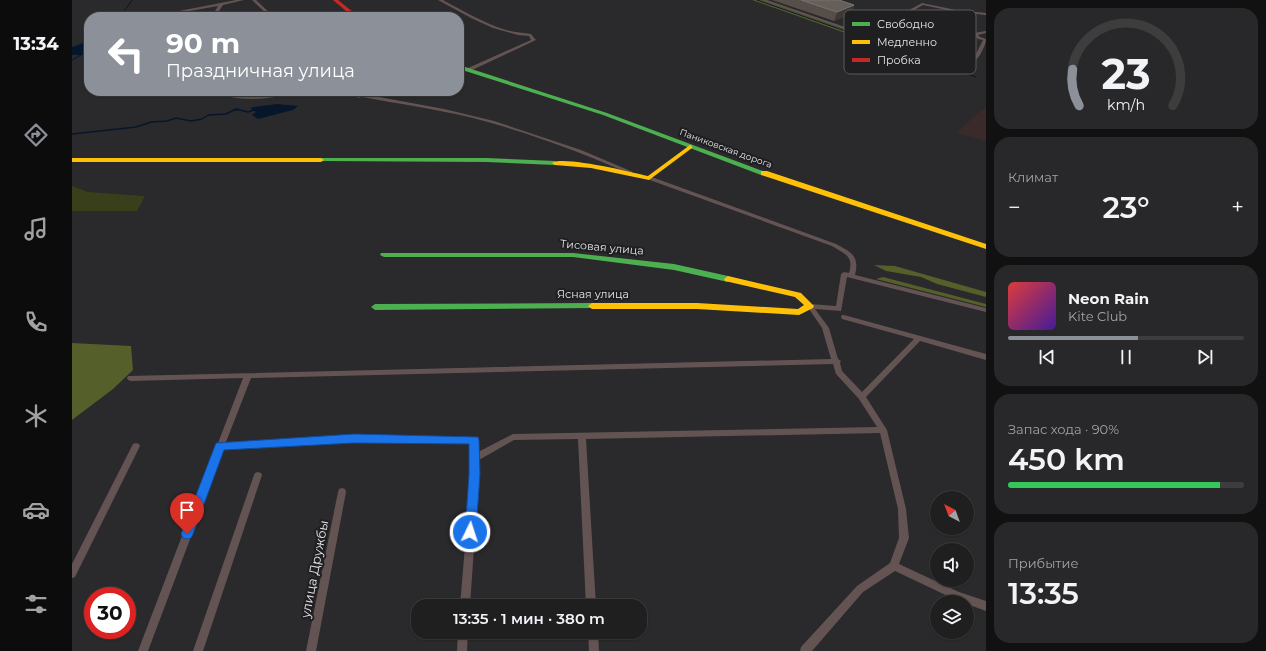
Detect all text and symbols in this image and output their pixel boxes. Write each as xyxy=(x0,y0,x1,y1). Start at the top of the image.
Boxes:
legend xyxy=(844,10,976,74)
text: Свободно xyxy=(877,17,934,31)
text: 90 m xyxy=(166,26,240,60)
icon: left xyxy=(100,28,152,80)
text: 13:34 xyxy=(13,33,59,55)
text: Медленно xyxy=(877,35,937,49)
text: 23 xyxy=(1101,49,1151,99)
text: Пробка xyxy=(877,53,921,67)
text: Праздничная улица xyxy=(166,60,355,82)
text: km/h xyxy=(1107,96,1145,114)
icon: directions xyxy=(22,121,50,149)
street label: Паниковская дорога xyxy=(678,126,774,170)
text: Климат xyxy=(1008,169,1058,185)
text: 23° xyxy=(1102,189,1150,226)
text: − xyxy=(1008,194,1021,221)
text: + xyxy=(1231,194,1244,221)
icon: music xyxy=(22,215,50,243)
street label: Тисовая улица xyxy=(560,236,644,258)
street label: Ясная улица xyxy=(557,287,629,301)
text: Neon Rain xyxy=(1068,289,1149,308)
icon: phone xyxy=(22,308,50,336)
text: Kite Club xyxy=(1068,308,1127,324)
icon: previous xyxy=(1036,346,1058,368)
icon: pause xyxy=(1115,346,1137,368)
icon: next xyxy=(1194,346,1216,368)
icon: climate xyxy=(22,402,50,430)
text: Запас хода · 90% xyxy=(1008,421,1119,437)
text: 450 km xyxy=(1008,441,1125,478)
north arrow xyxy=(930,491,974,535)
map controls xyxy=(930,491,974,639)
pin xyxy=(170,493,204,534)
icon: car xyxy=(22,496,50,524)
icon: arrive xyxy=(176,499,198,521)
position arrow xyxy=(449,511,491,553)
street label: улица Дружбы xyxy=(296,519,331,620)
button: sound xyxy=(930,543,974,587)
text: Прибытие xyxy=(1008,555,1079,571)
text: 13:35 xyxy=(1008,575,1079,612)
speed limit sign: 30 xyxy=(84,587,136,639)
icon: filters xyxy=(22,590,50,618)
button: layers xyxy=(930,595,974,639)
text: 13:35 · 1 мин · 380 m xyxy=(453,609,605,628)

